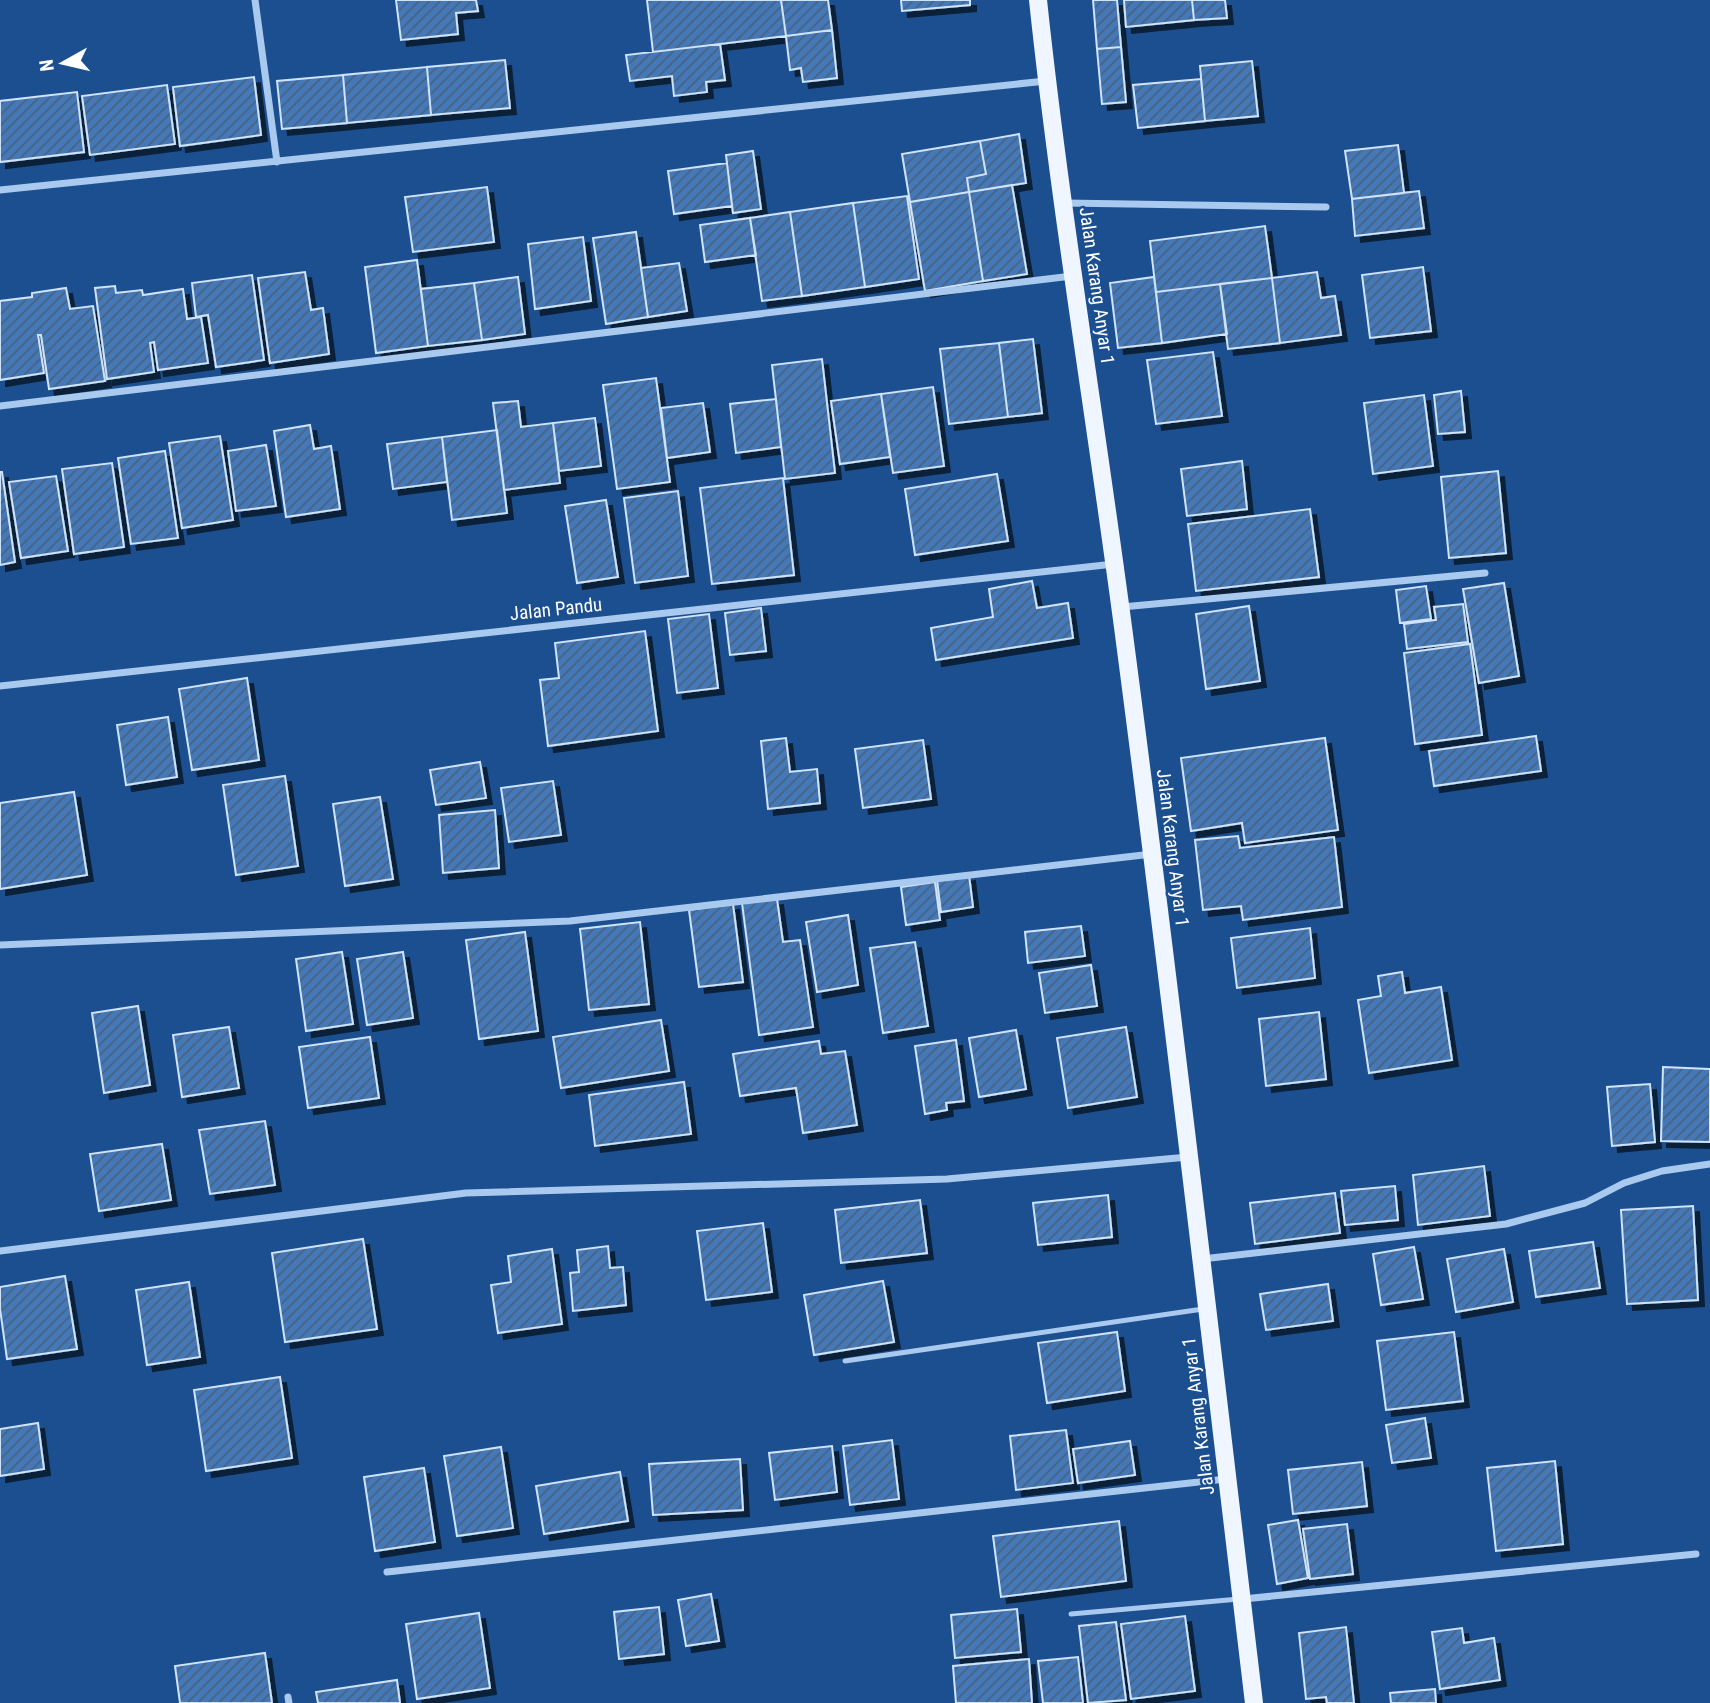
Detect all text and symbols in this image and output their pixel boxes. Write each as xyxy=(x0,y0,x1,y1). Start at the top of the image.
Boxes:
north arrow xyxy=(28,28,98,98)
text: N xyxy=(34,58,59,73)
street label: Jalan Karang Anyar 1 xyxy=(1075,206,1119,366)
street label: Jalan Pandu xyxy=(509,593,603,625)
street label: Jalan Karang Anyar 1 xyxy=(1152,768,1194,928)
street label: Jalan Karang Anyar 1 xyxy=(1177,1336,1219,1496)

